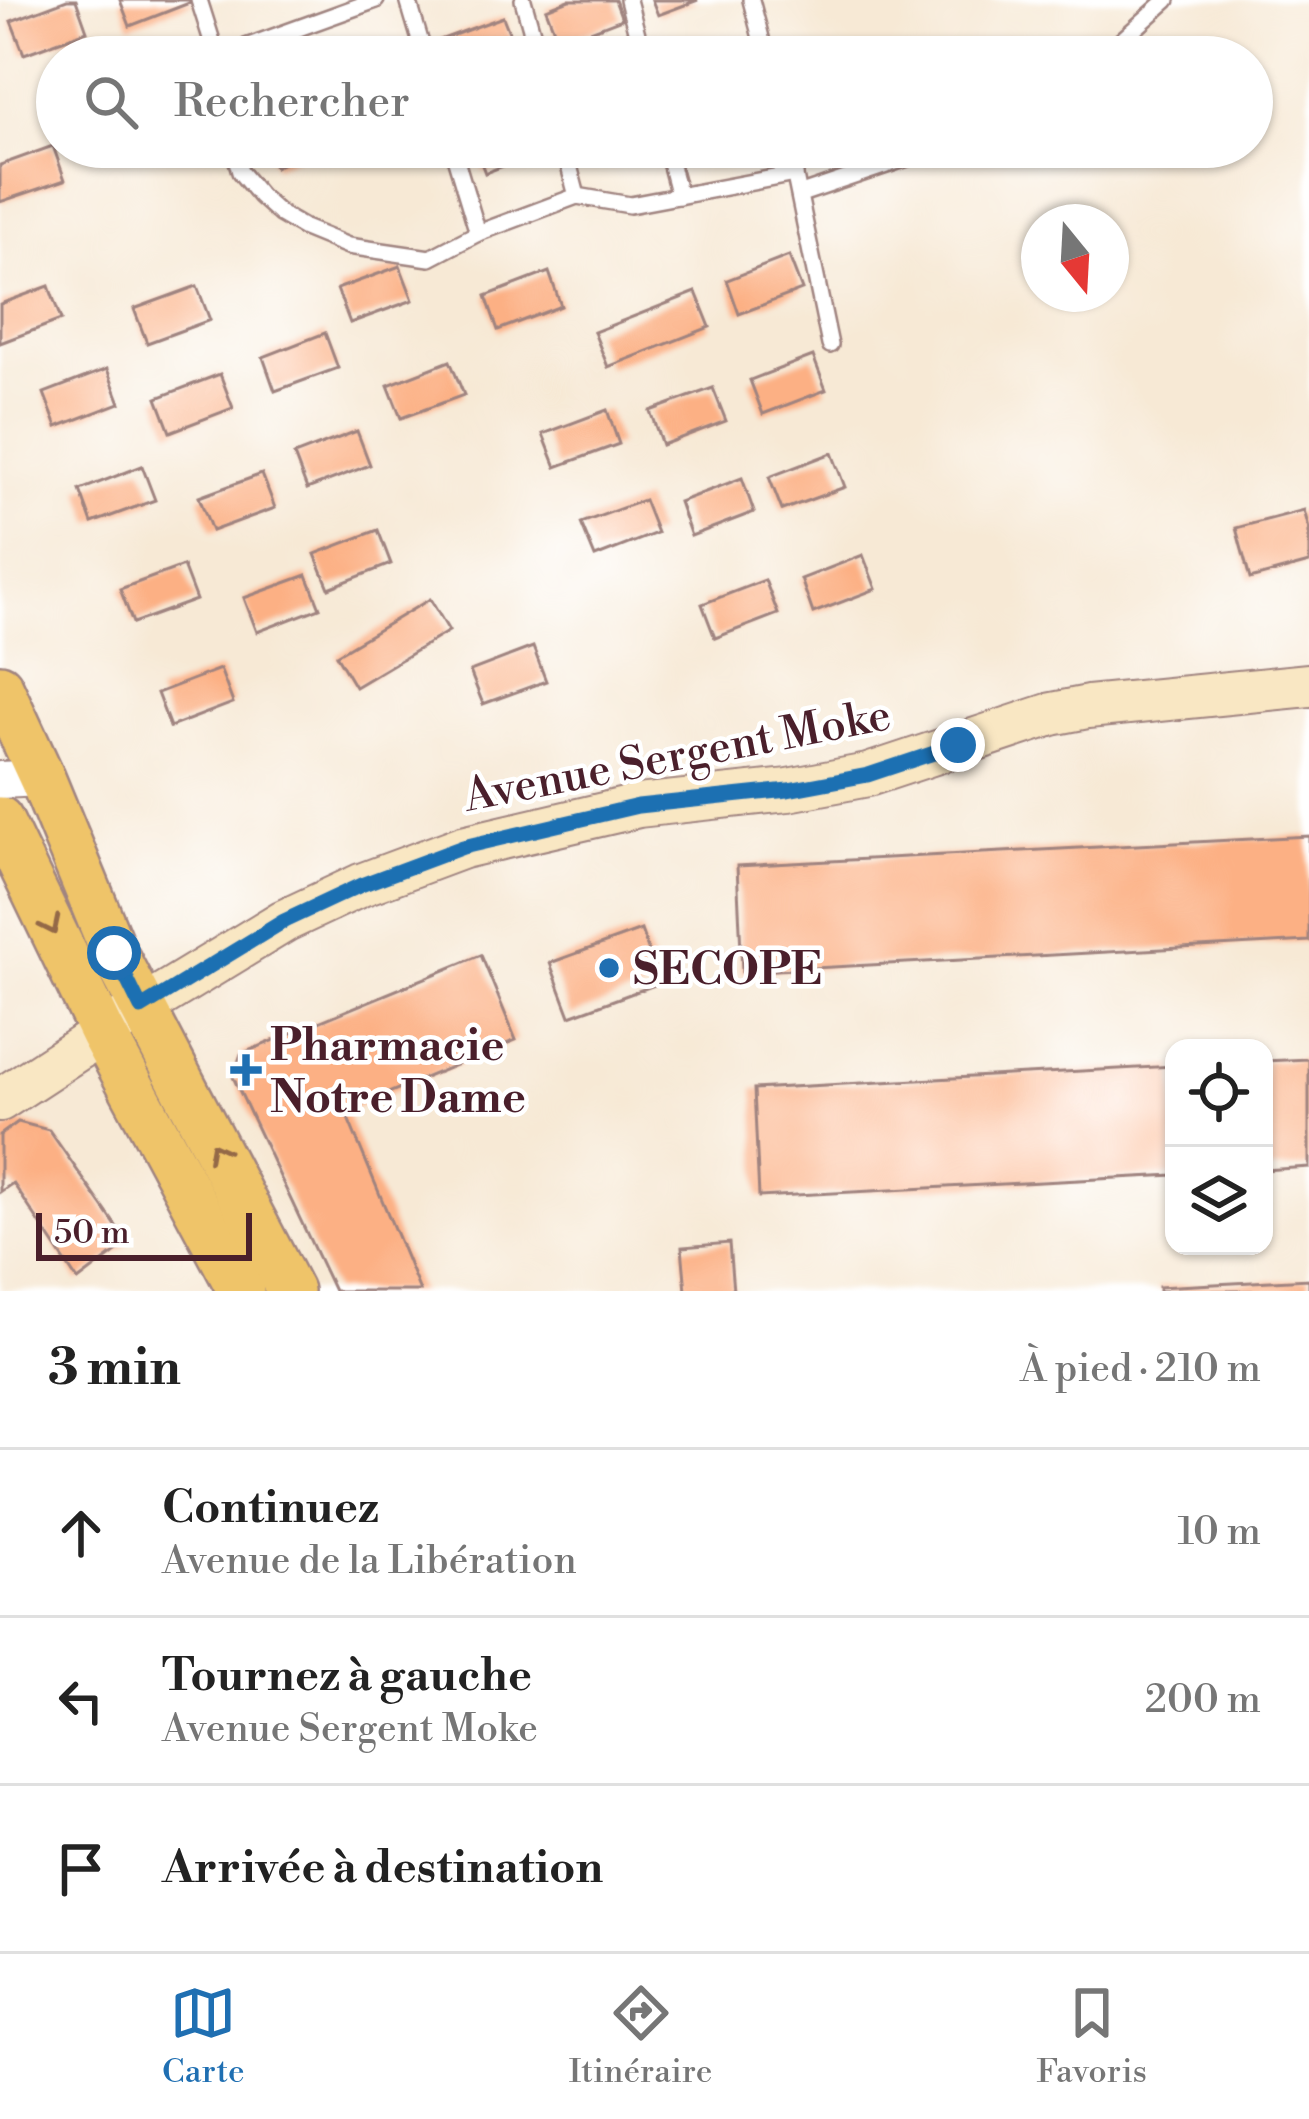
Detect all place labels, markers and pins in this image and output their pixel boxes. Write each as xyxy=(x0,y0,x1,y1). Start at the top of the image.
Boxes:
place label: SECOPE xyxy=(633,942,822,999)
marker: SECOPE xyxy=(596,955,622,981)
place label: Pharmacie Notre Dame xyxy=(270,1018,526,1127)
marker: Pharmacie Notre Dame xyxy=(233,1057,259,1083)

